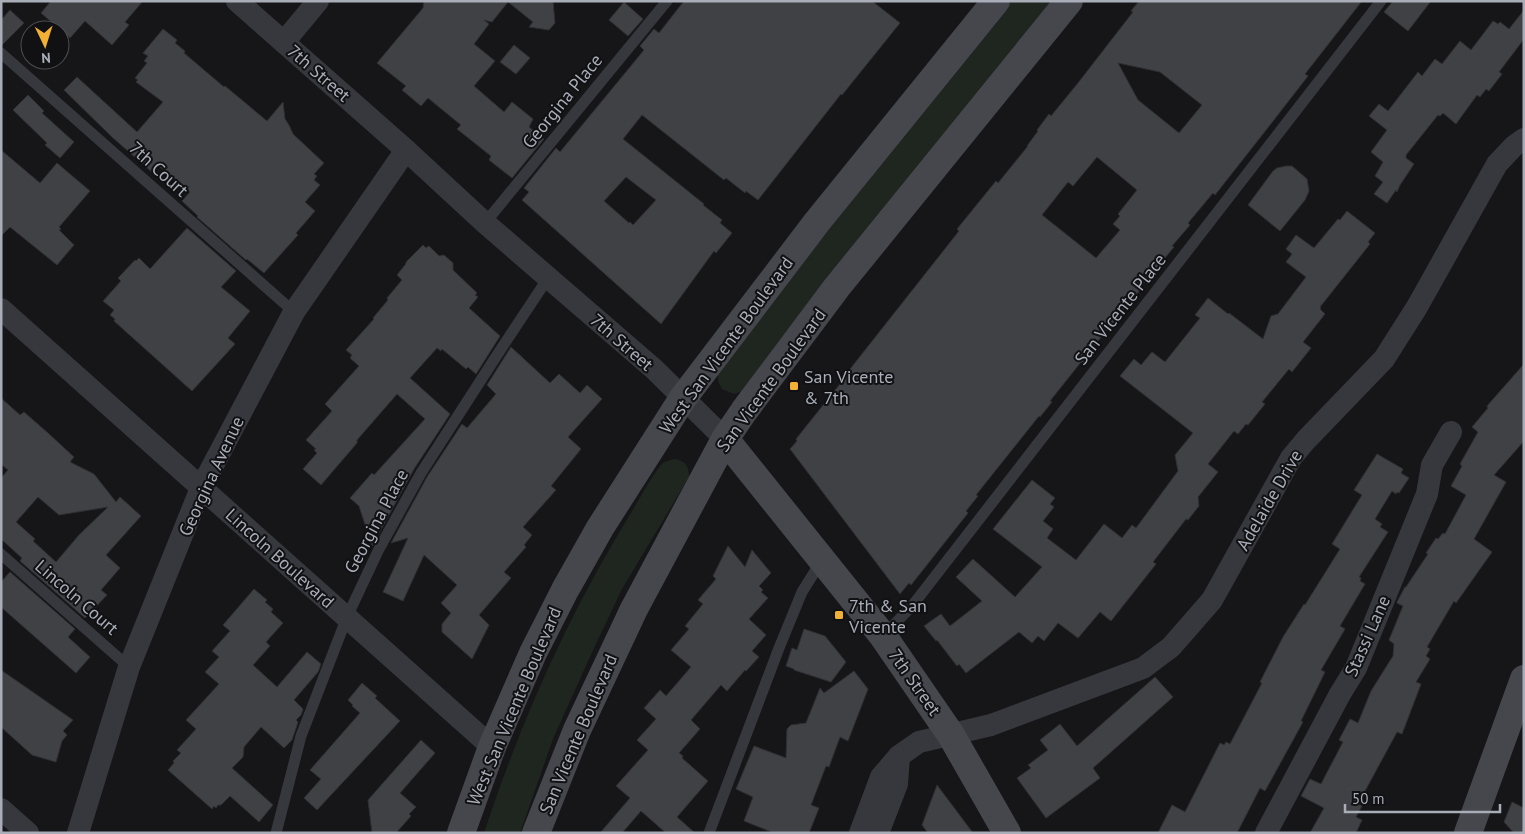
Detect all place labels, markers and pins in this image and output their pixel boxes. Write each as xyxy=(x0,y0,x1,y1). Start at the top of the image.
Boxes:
place label: San Vicente & 7th xyxy=(804,365,893,409)
marker: San Vicente & 7th xyxy=(788,380,800,392)
place label: 7th & San Vicente xyxy=(848,594,927,638)
marker: 7th & San Vicente xyxy=(833,609,845,621)

